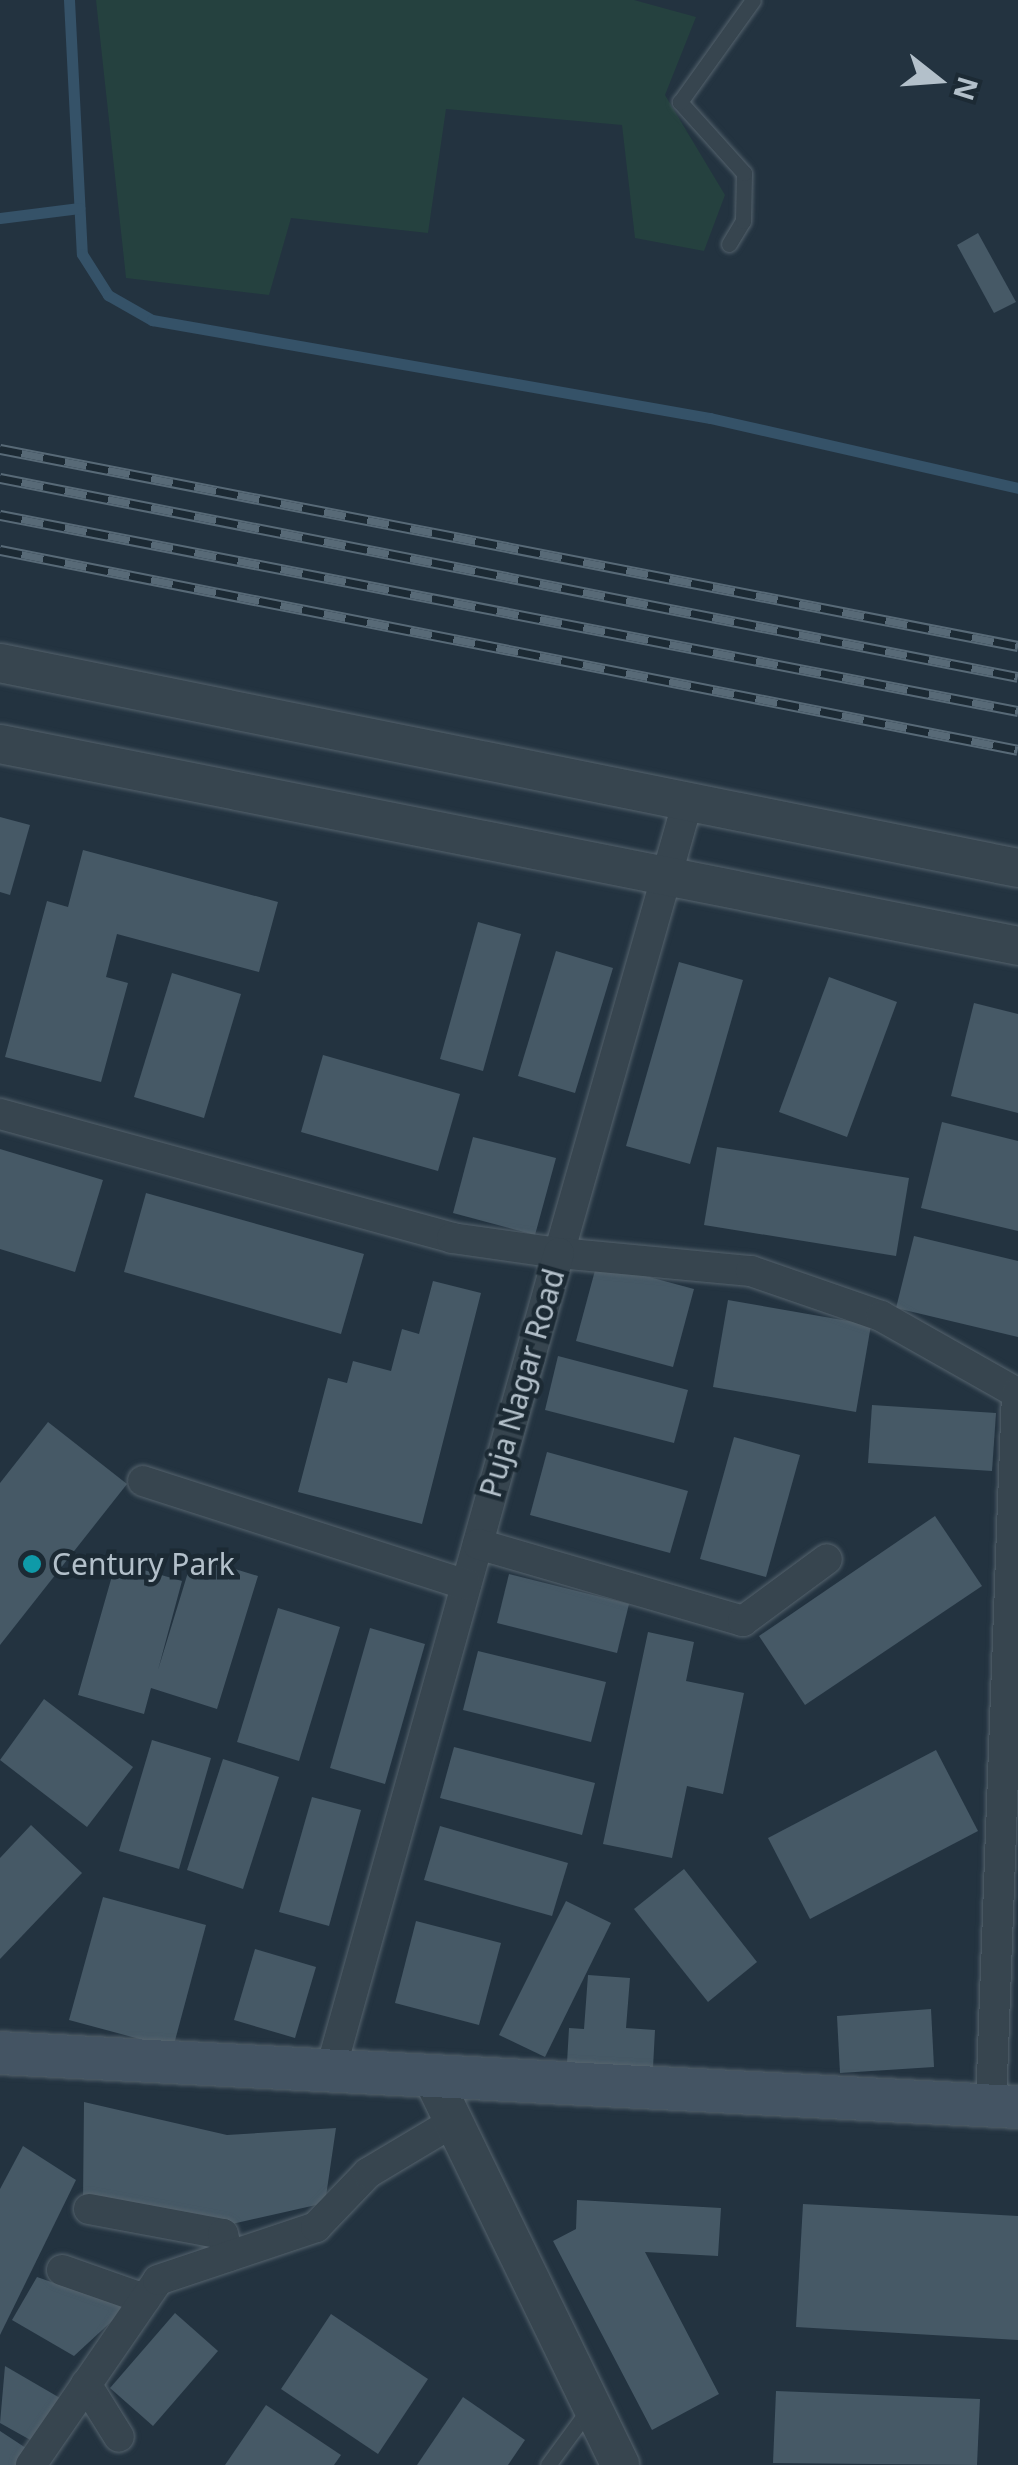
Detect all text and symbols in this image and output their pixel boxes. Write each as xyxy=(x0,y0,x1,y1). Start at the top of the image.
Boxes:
north arrow xyxy=(888,30,988,130)
text: N xyxy=(945,72,988,105)
street label: Puja Nagar Road xyxy=(472,1264,572,1502)
place label: Century Park xyxy=(52,1546,235,1582)
marker: Century Park xyxy=(21,1553,43,1575)

